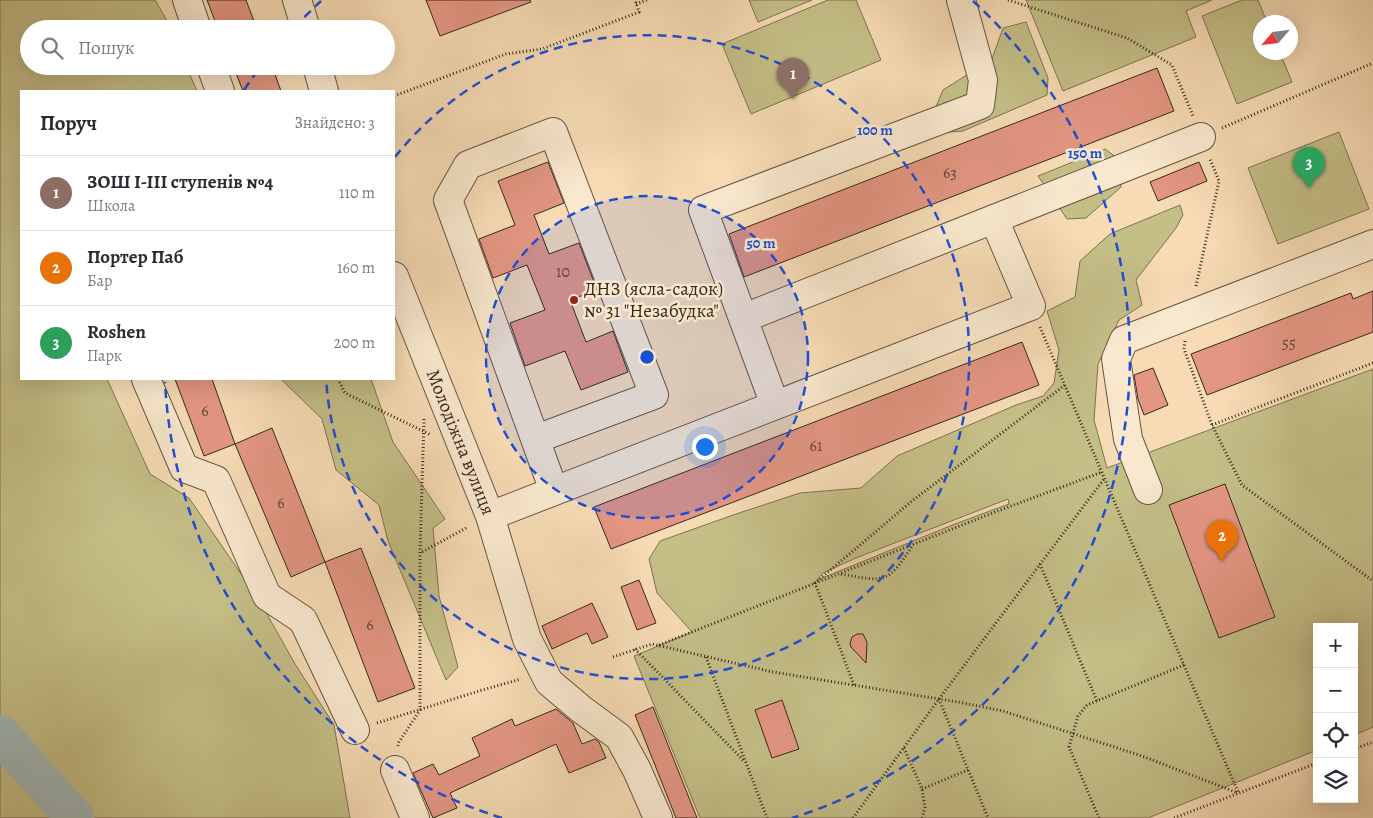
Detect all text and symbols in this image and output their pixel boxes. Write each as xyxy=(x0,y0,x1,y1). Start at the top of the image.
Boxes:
north arrow xyxy=(1253,15,1298,60)
search box xyxy=(20,20,395,75)
icon: search xyxy=(38,34,66,62)
text: Пошук xyxy=(78,35,135,61)
pin: 1 xyxy=(777,58,809,99)
text: Поруч xyxy=(40,109,97,137)
text: Знайдено: 3 xyxy=(294,112,375,134)
text: 100 m xyxy=(857,120,893,140)
text: 150 m xyxy=(1068,143,1103,163)
pin: 3 xyxy=(1293,147,1325,188)
house number: 63 xyxy=(943,162,957,184)
text: ЗОШ І-ІІІ ступенів №4 xyxy=(87,169,273,195)
text: 1 xyxy=(53,182,59,204)
text: 110 m xyxy=(339,182,375,204)
text: Школа xyxy=(87,195,135,217)
text: 50 m xyxy=(746,233,776,253)
text: Портер Паб xyxy=(87,244,183,270)
text: 2 xyxy=(52,257,60,279)
text: 160 m xyxy=(337,257,375,279)
house number: 10 xyxy=(556,261,570,283)
text: Бар xyxy=(87,270,112,292)
place label: ДНЗ (ясла-садок) № 31 "Незабудка" xyxy=(584,276,723,324)
marker: ДНЗ (ясла-садок) № 31 "Незабудка" xyxy=(568,294,580,306)
text: Roshen xyxy=(87,319,146,345)
text: 3 xyxy=(53,332,59,354)
text: 200 m xyxy=(334,332,375,354)
house number: 55 xyxy=(1282,332,1296,354)
text: Парк xyxy=(87,345,122,367)
centre of rings xyxy=(638,348,656,366)
street label: Молодіжна вулиця xyxy=(420,365,501,519)
house number: 6 xyxy=(201,400,209,422)
your location xyxy=(692,434,718,460)
house number: 61 xyxy=(810,435,823,457)
house number: 6 xyxy=(277,492,285,514)
pin: 2 xyxy=(1206,520,1238,561)
house number: 6 xyxy=(366,614,374,636)
map controls xyxy=(1313,623,1358,803)
button: + xyxy=(1313,623,1358,668)
button: − xyxy=(1313,668,1358,713)
button: locate xyxy=(1313,713,1358,758)
button: layers xyxy=(1313,758,1358,803)

